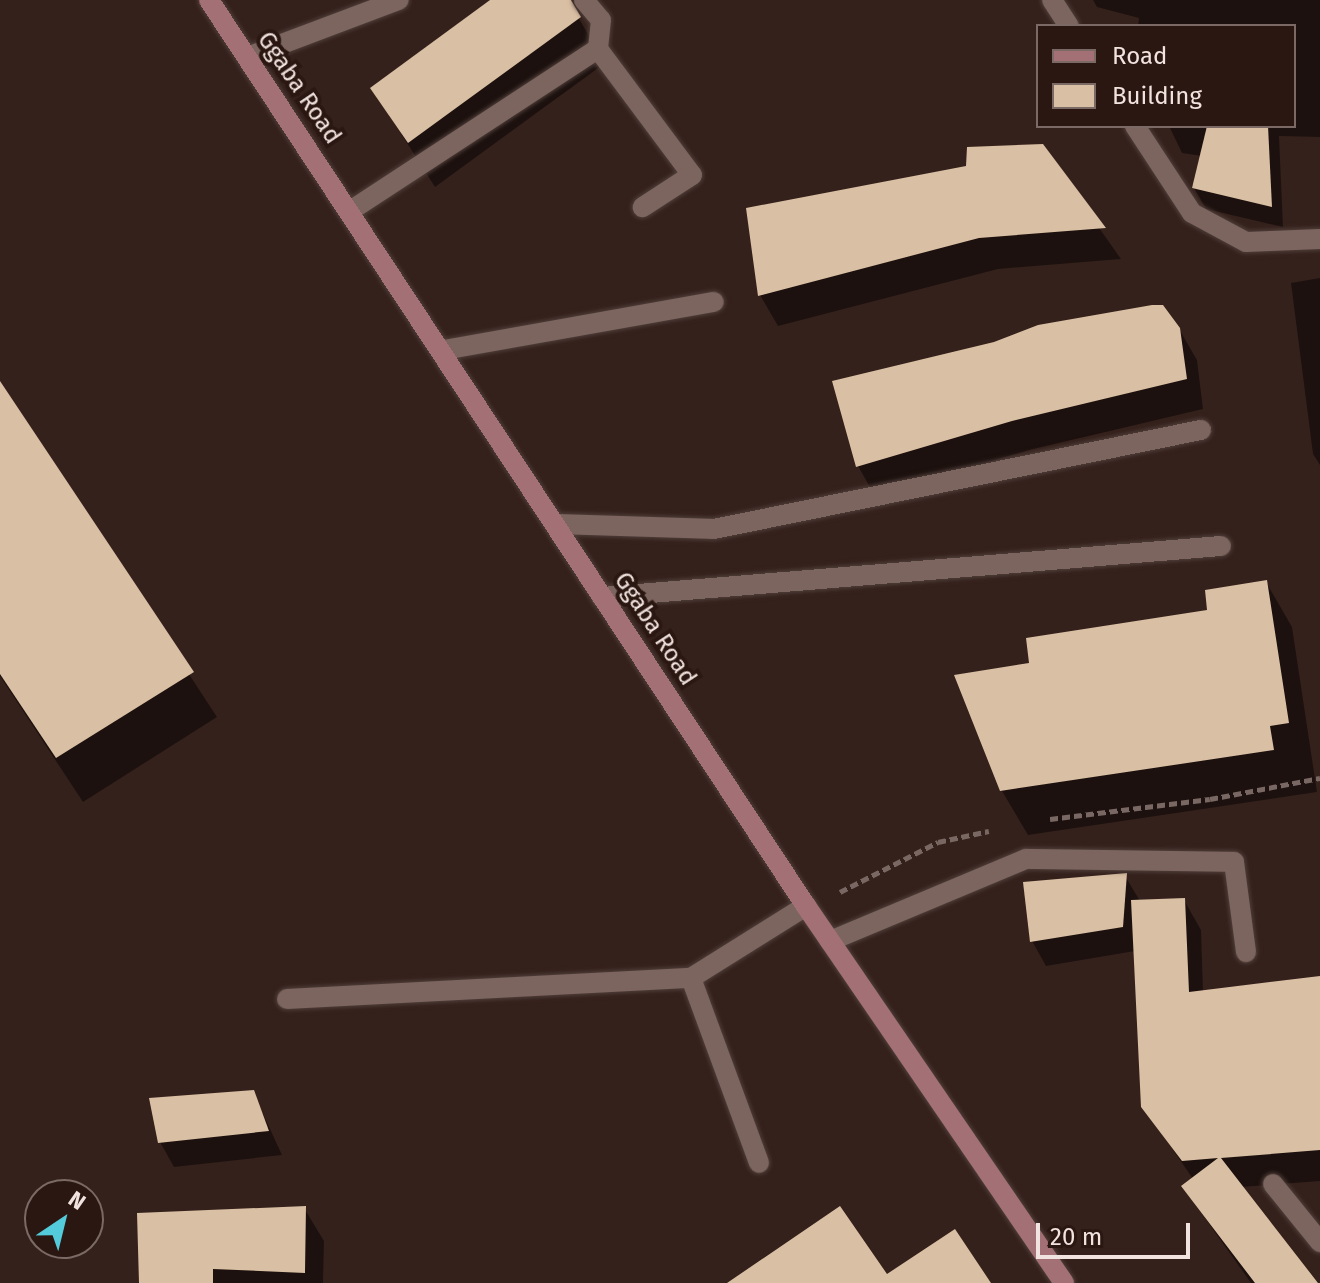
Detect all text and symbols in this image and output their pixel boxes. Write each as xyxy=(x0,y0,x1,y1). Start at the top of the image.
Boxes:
legend xyxy=(1036,24,1296,128)
street label: Ggaba Road xyxy=(251,26,347,150)
text: Road xyxy=(1112,42,1167,70)
text: Building xyxy=(1112,82,1202,110)
street label: Ggaba Road xyxy=(608,567,702,691)
north arrow xyxy=(24,1179,104,1259)
text: N xyxy=(63,1185,91,1216)
scale bar xyxy=(1040,1207,1194,1257)
text: 20 m xyxy=(1050,1223,1102,1251)

